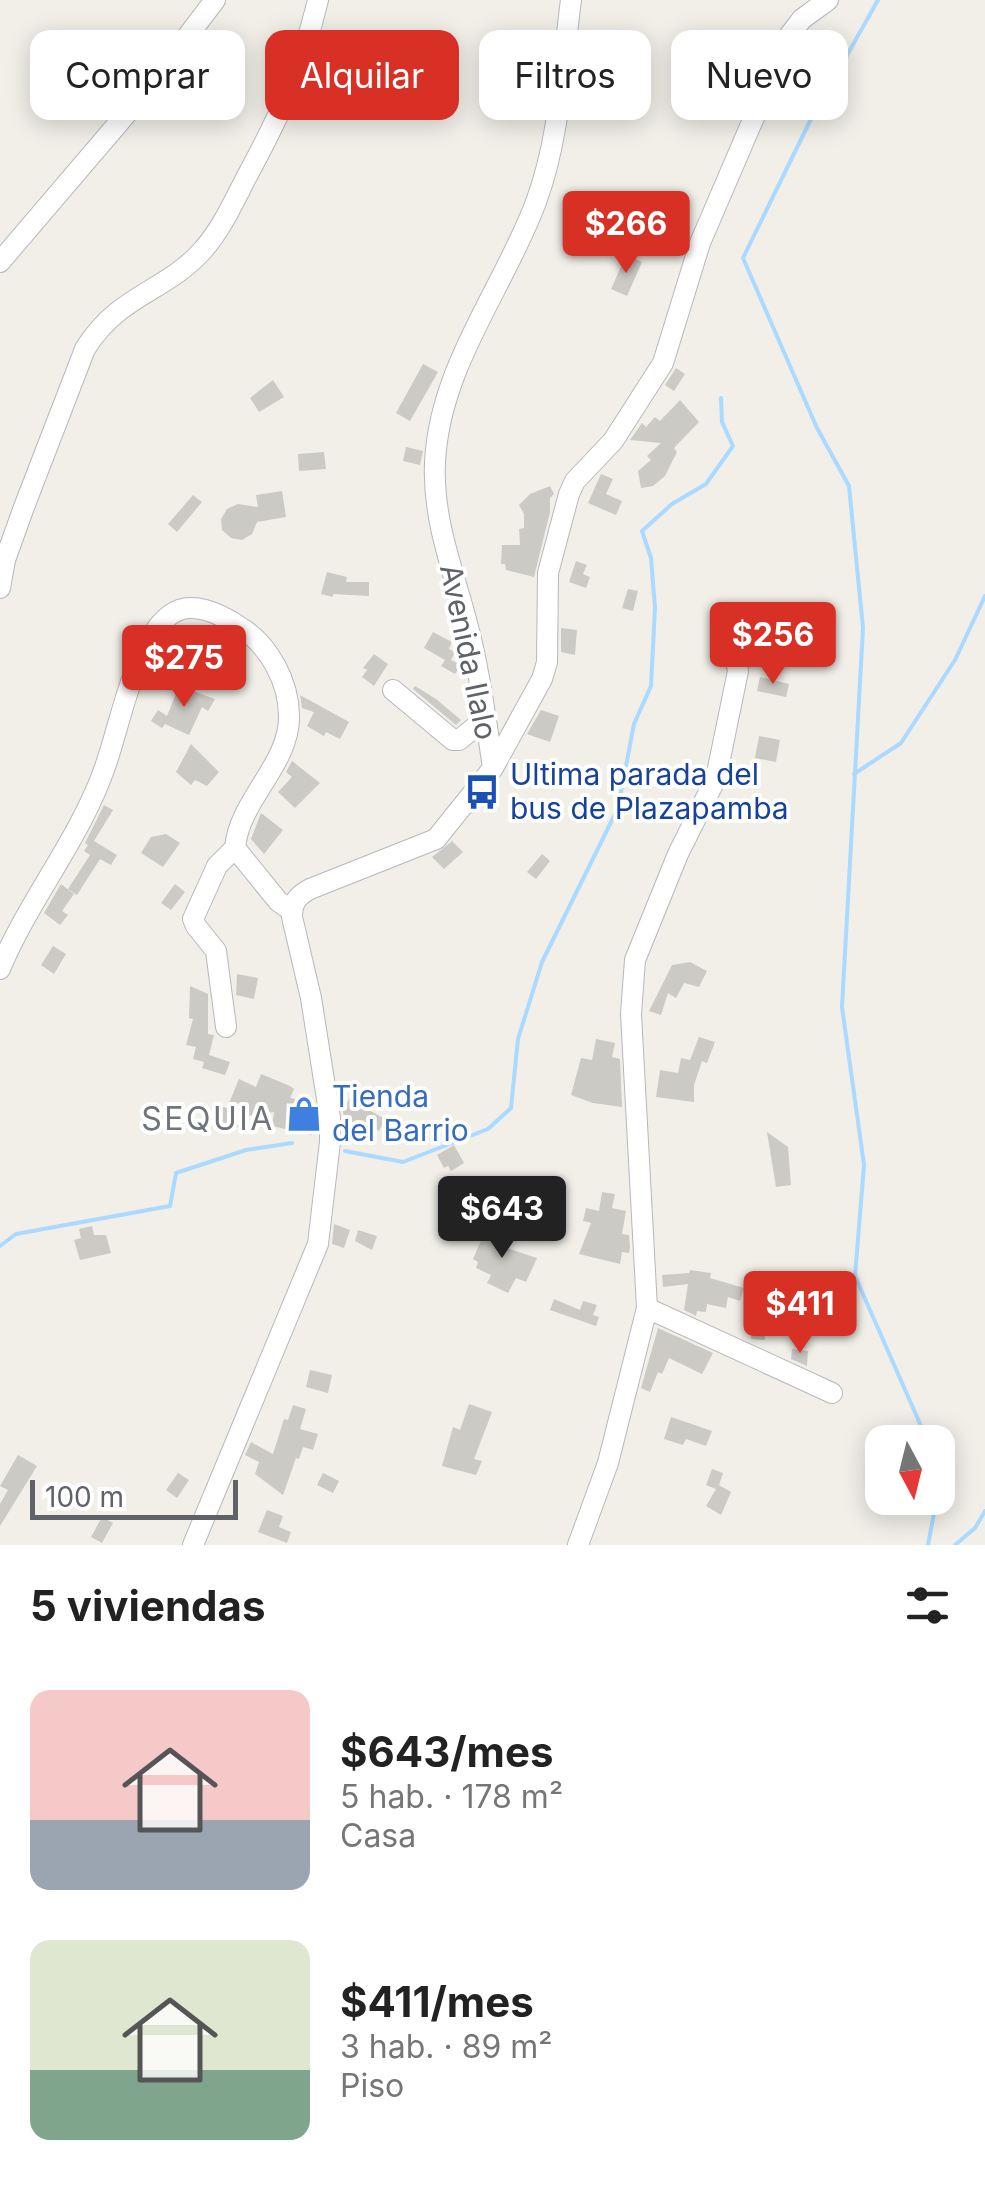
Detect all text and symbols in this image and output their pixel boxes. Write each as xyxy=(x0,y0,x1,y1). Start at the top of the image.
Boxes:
chip: Comprar xyxy=(30,30,245,120)
chip: Alquilar xyxy=(265,30,459,120)
chip: Filtros xyxy=(479,30,651,120)
chip: Nuevo xyxy=(671,30,848,120)
pin: $266 xyxy=(567,191,685,276)
text: $266 xyxy=(585,204,667,243)
street label: Avenida Ilalo xyxy=(433,561,505,743)
pin: $256 xyxy=(714,602,832,687)
text: $256 xyxy=(732,615,814,654)
pin: $275 xyxy=(125,625,243,710)
text: $275 xyxy=(144,638,224,677)
place label: Ultima parada del bus de Plazapamba xyxy=(510,756,789,826)
bus stop icon: Ultima parada del bus de Plazapamba xyxy=(463,773,501,811)
place label: Tienda del Barrio xyxy=(332,1078,469,1148)
shop icon: Tienda del Barrio xyxy=(285,1095,323,1133)
district label: SEQUIA xyxy=(141,1099,275,1138)
pin: $643 xyxy=(443,1176,561,1261)
text: $643 xyxy=(460,1189,544,1228)
pin: $411 xyxy=(741,1271,859,1356)
text: $411 xyxy=(766,1284,834,1323)
north arrow xyxy=(865,1425,955,1515)
map controls xyxy=(865,1425,955,1515)
scale bar xyxy=(30,1475,238,1520)
text: 100 m xyxy=(45,1480,124,1514)
icon: filters xyxy=(900,1578,955,1633)
text: 5 viviendas xyxy=(30,1580,265,1631)
text: $643/mes xyxy=(340,1726,553,1777)
icon: home xyxy=(110,1730,230,1850)
text: 5 hab. · 178 m² xyxy=(340,1777,563,1816)
text: Casa xyxy=(340,1816,416,1855)
text: $411/mes xyxy=(340,1976,534,2027)
icon: home xyxy=(110,1980,230,2100)
text: 3 hab. · 89 m² xyxy=(340,2027,553,2066)
text: Piso xyxy=(340,2066,404,2105)

